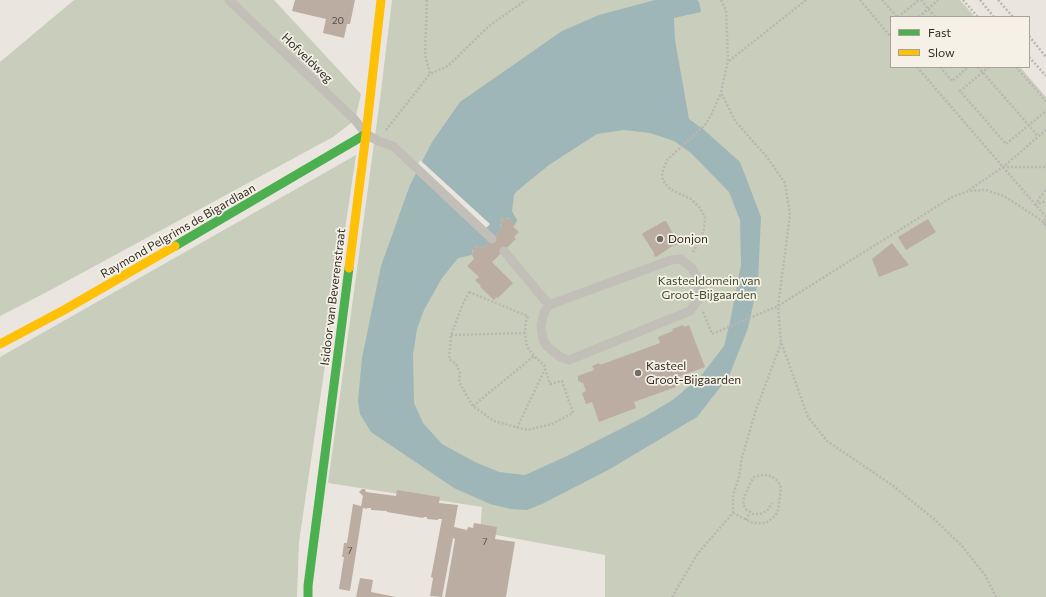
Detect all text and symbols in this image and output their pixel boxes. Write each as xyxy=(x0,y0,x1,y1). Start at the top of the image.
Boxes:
house number: 20 xyxy=(332,15,344,27)
legend xyxy=(890,16,1030,68)
text: Fast xyxy=(928,25,951,39)
street label: Hofveldweg xyxy=(279,30,335,86)
text: Slow xyxy=(928,45,955,59)
street label: Raymond Pelgrims de Bigardlaan xyxy=(98,181,258,281)
street label: Isidoor van Beverenstraat xyxy=(317,228,349,366)
place label: Donjon xyxy=(668,232,708,246)
marker: Donjon xyxy=(655,234,665,244)
park label: Kasteeldomein van Groot-Bijgaarden xyxy=(658,274,760,302)
place label: Kasteel Groot-Bijgaarden xyxy=(646,359,741,387)
marker: Kasteel Groot-Bijgaarden xyxy=(633,368,643,378)
house number: 7 xyxy=(482,536,488,548)
house number: 7 xyxy=(347,545,353,557)

